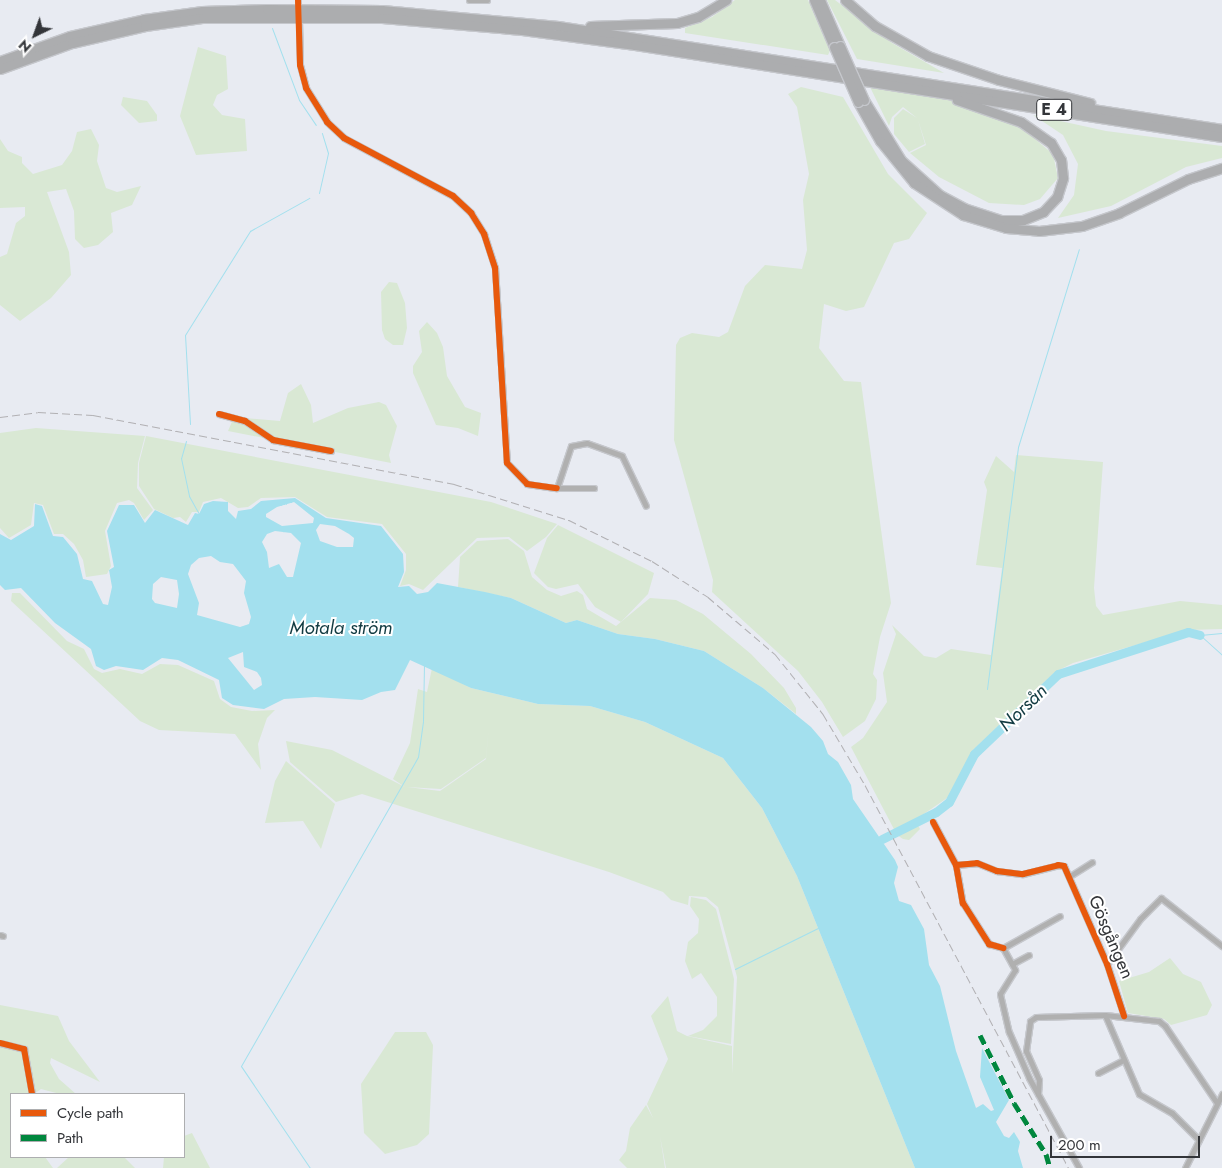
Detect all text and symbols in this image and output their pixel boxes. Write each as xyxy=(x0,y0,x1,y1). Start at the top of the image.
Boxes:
north arrow xyxy=(10,10,60,60)
text: N xyxy=(14,35,36,57)
road number: E 4 xyxy=(1035,96,1073,124)
water label: Motala ström xyxy=(290,617,392,639)
water label: Norsån xyxy=(994,680,1052,736)
street label: Gösgången xyxy=(1084,892,1138,982)
legend xyxy=(10,1093,185,1158)
text: Cycle path xyxy=(57,1102,124,1124)
scale bar xyxy=(1052,1126,1202,1158)
text: Path xyxy=(57,1127,83,1149)
text: 200 m xyxy=(1058,1134,1101,1156)

